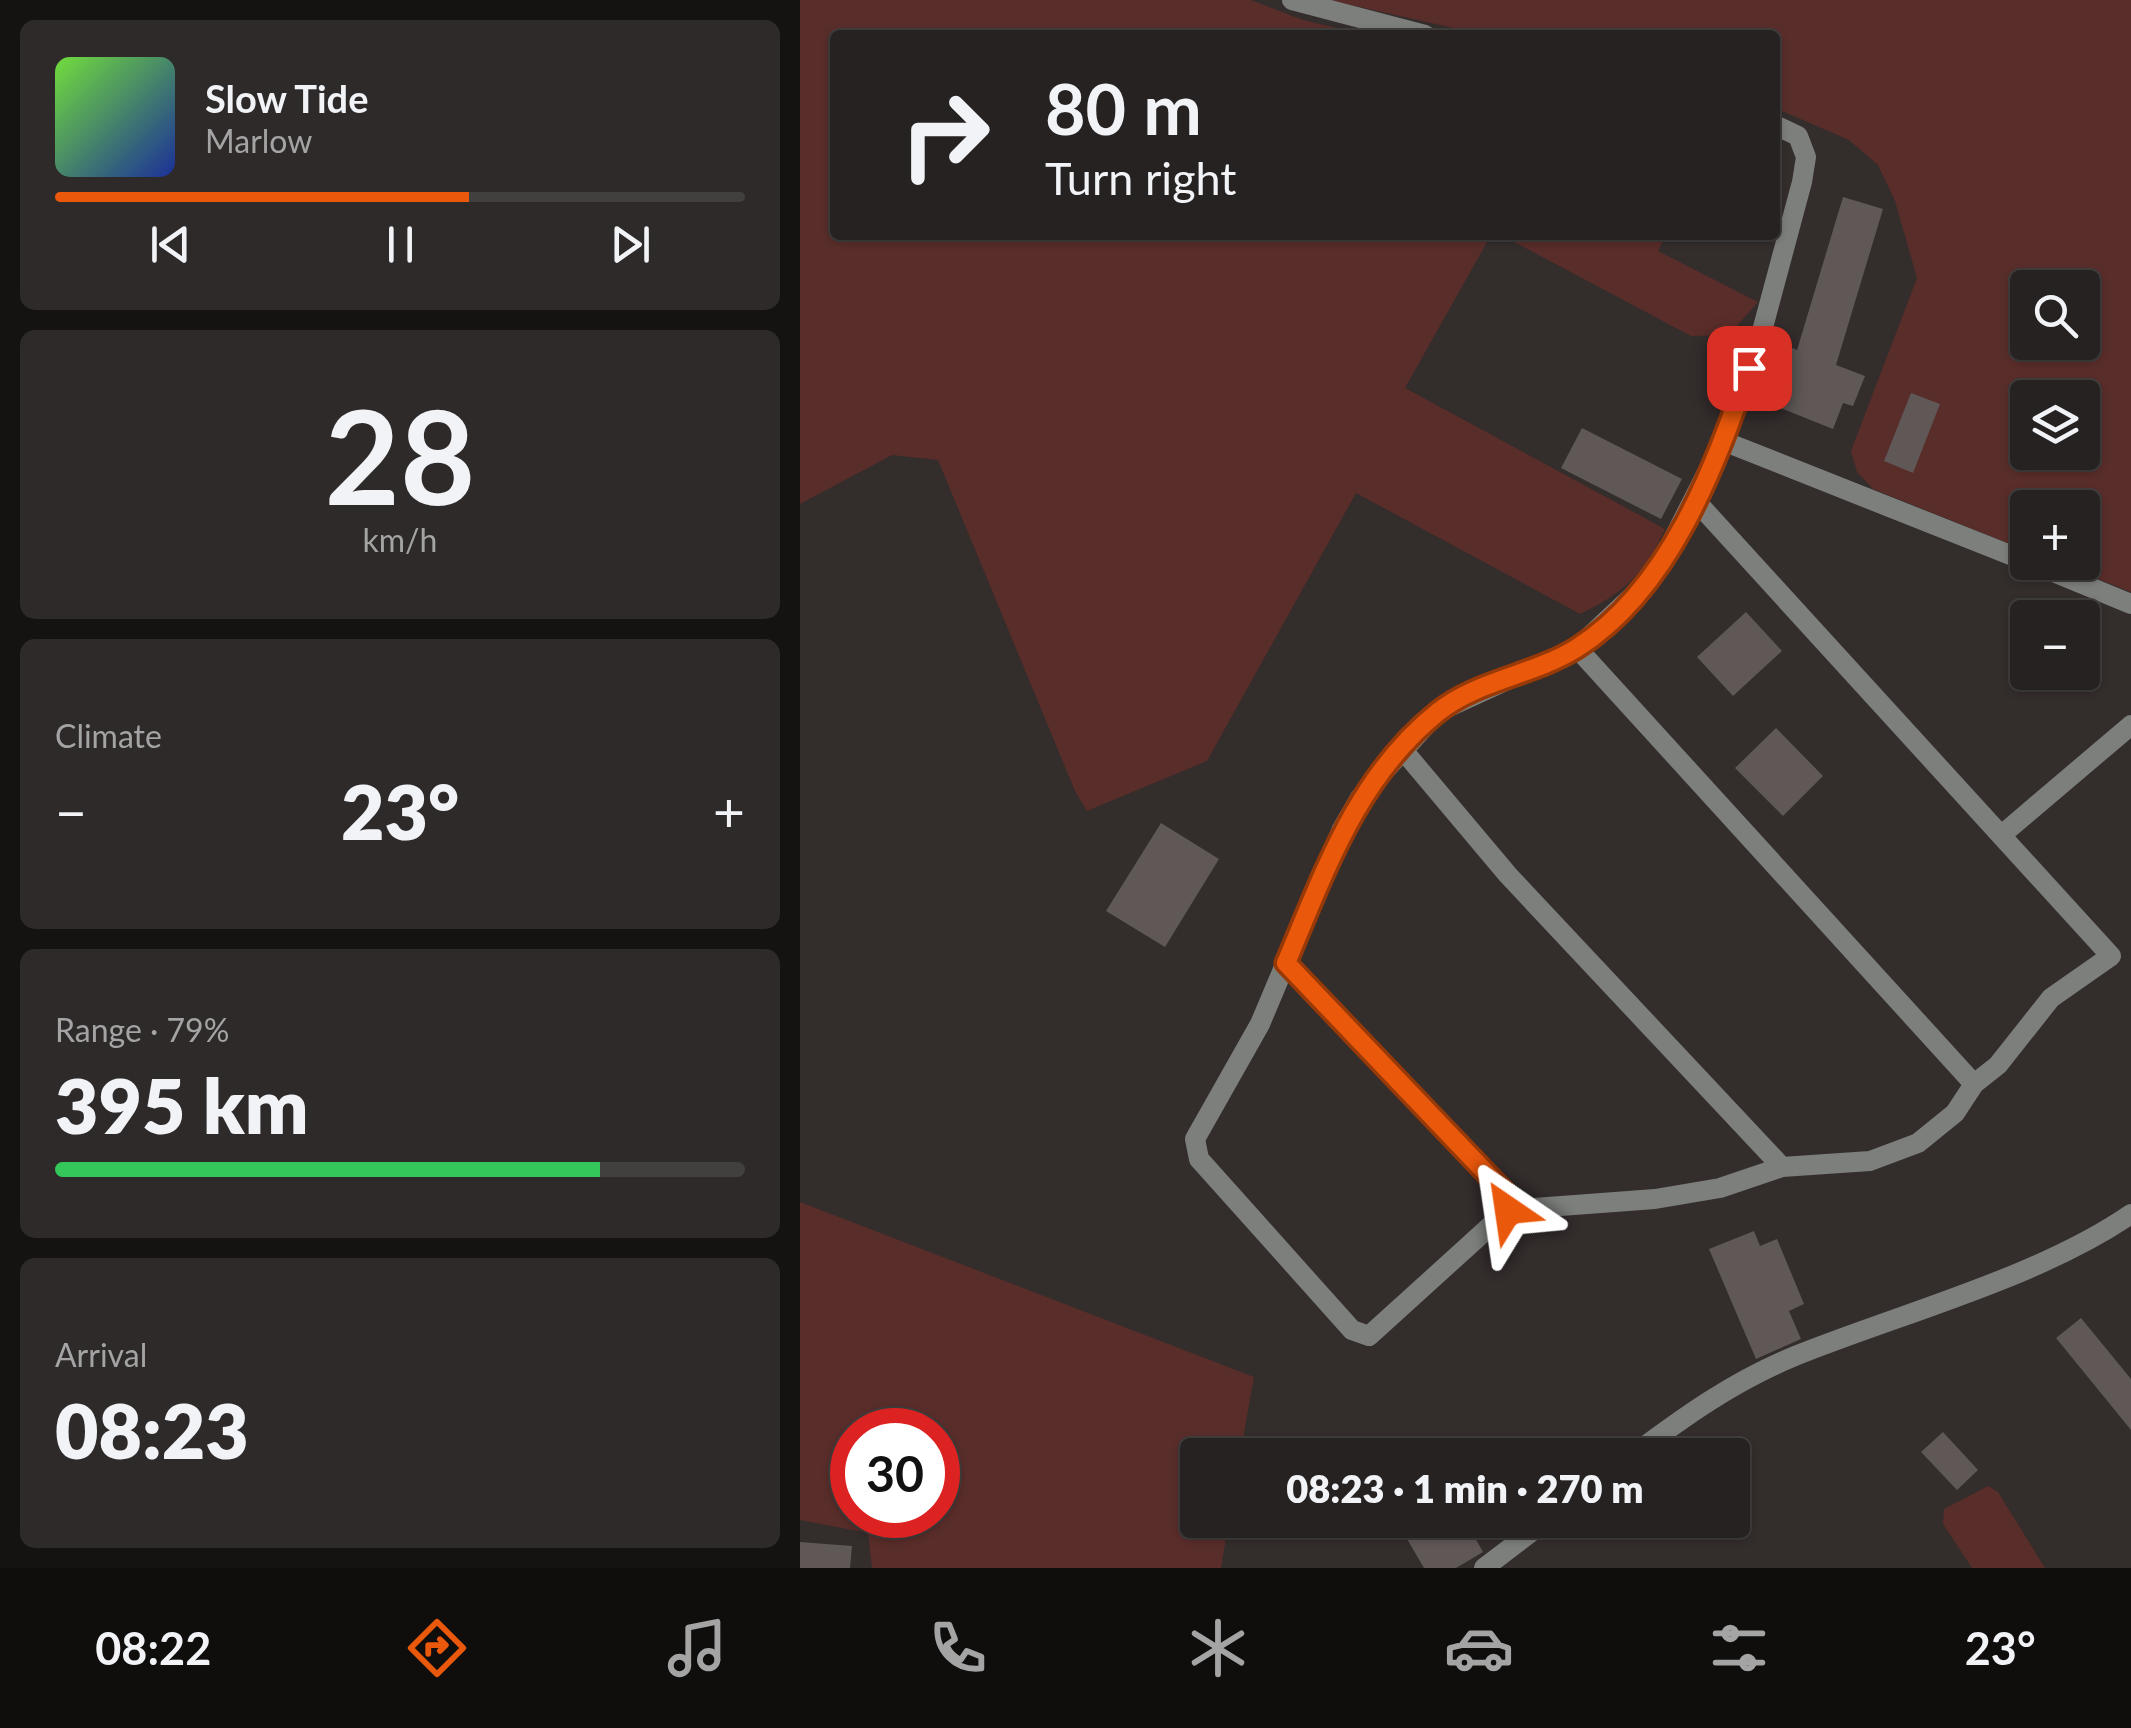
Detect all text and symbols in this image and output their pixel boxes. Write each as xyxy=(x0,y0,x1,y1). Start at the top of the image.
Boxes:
text: 80 m xyxy=(1045,66,1202,150)
icon: right xyxy=(880,70,1010,200)
text: Slow Tide xyxy=(205,75,368,121)
text: Marlow xyxy=(205,121,312,160)
text: Turn right xyxy=(1045,151,1236,205)
icon: previous xyxy=(143,217,198,272)
icon: pause xyxy=(373,217,428,272)
icon: next xyxy=(603,217,658,272)
map controls xyxy=(2010,270,2100,690)
button: search xyxy=(2010,270,2100,360)
pin xyxy=(1707,326,1792,411)
icon: arrive xyxy=(1722,341,1777,396)
text: 28 xyxy=(325,377,475,533)
button: layers xyxy=(2010,380,2100,470)
button: + xyxy=(2010,490,2100,580)
text: km/h xyxy=(363,520,437,559)
button: − xyxy=(2010,600,2100,690)
text: Climate xyxy=(55,716,162,755)
text: 23° xyxy=(341,766,459,856)
text: − xyxy=(55,778,87,844)
text: + xyxy=(713,778,745,844)
text: Range · 79% xyxy=(55,1010,229,1049)
text: 395 km xyxy=(55,1060,309,1150)
position arrow xyxy=(1456,1158,1560,1262)
text: Arrival xyxy=(55,1335,147,1374)
text: 08:23 xyxy=(55,1385,249,1475)
speed limit sign: 30 xyxy=(830,1408,960,1538)
text: 08:23 · 1 min · 270 m xyxy=(1286,1465,1644,1511)
icon: directions xyxy=(402,1613,472,1683)
icon: music xyxy=(662,1613,732,1683)
icon: phone xyxy=(923,1613,993,1683)
icon: climate xyxy=(1183,1613,1253,1683)
icon: car xyxy=(1444,1613,1514,1683)
icon: filters xyxy=(1704,1613,1774,1683)
text: 08:22 xyxy=(95,1621,211,1675)
text: 23° xyxy=(1965,1621,2036,1675)

